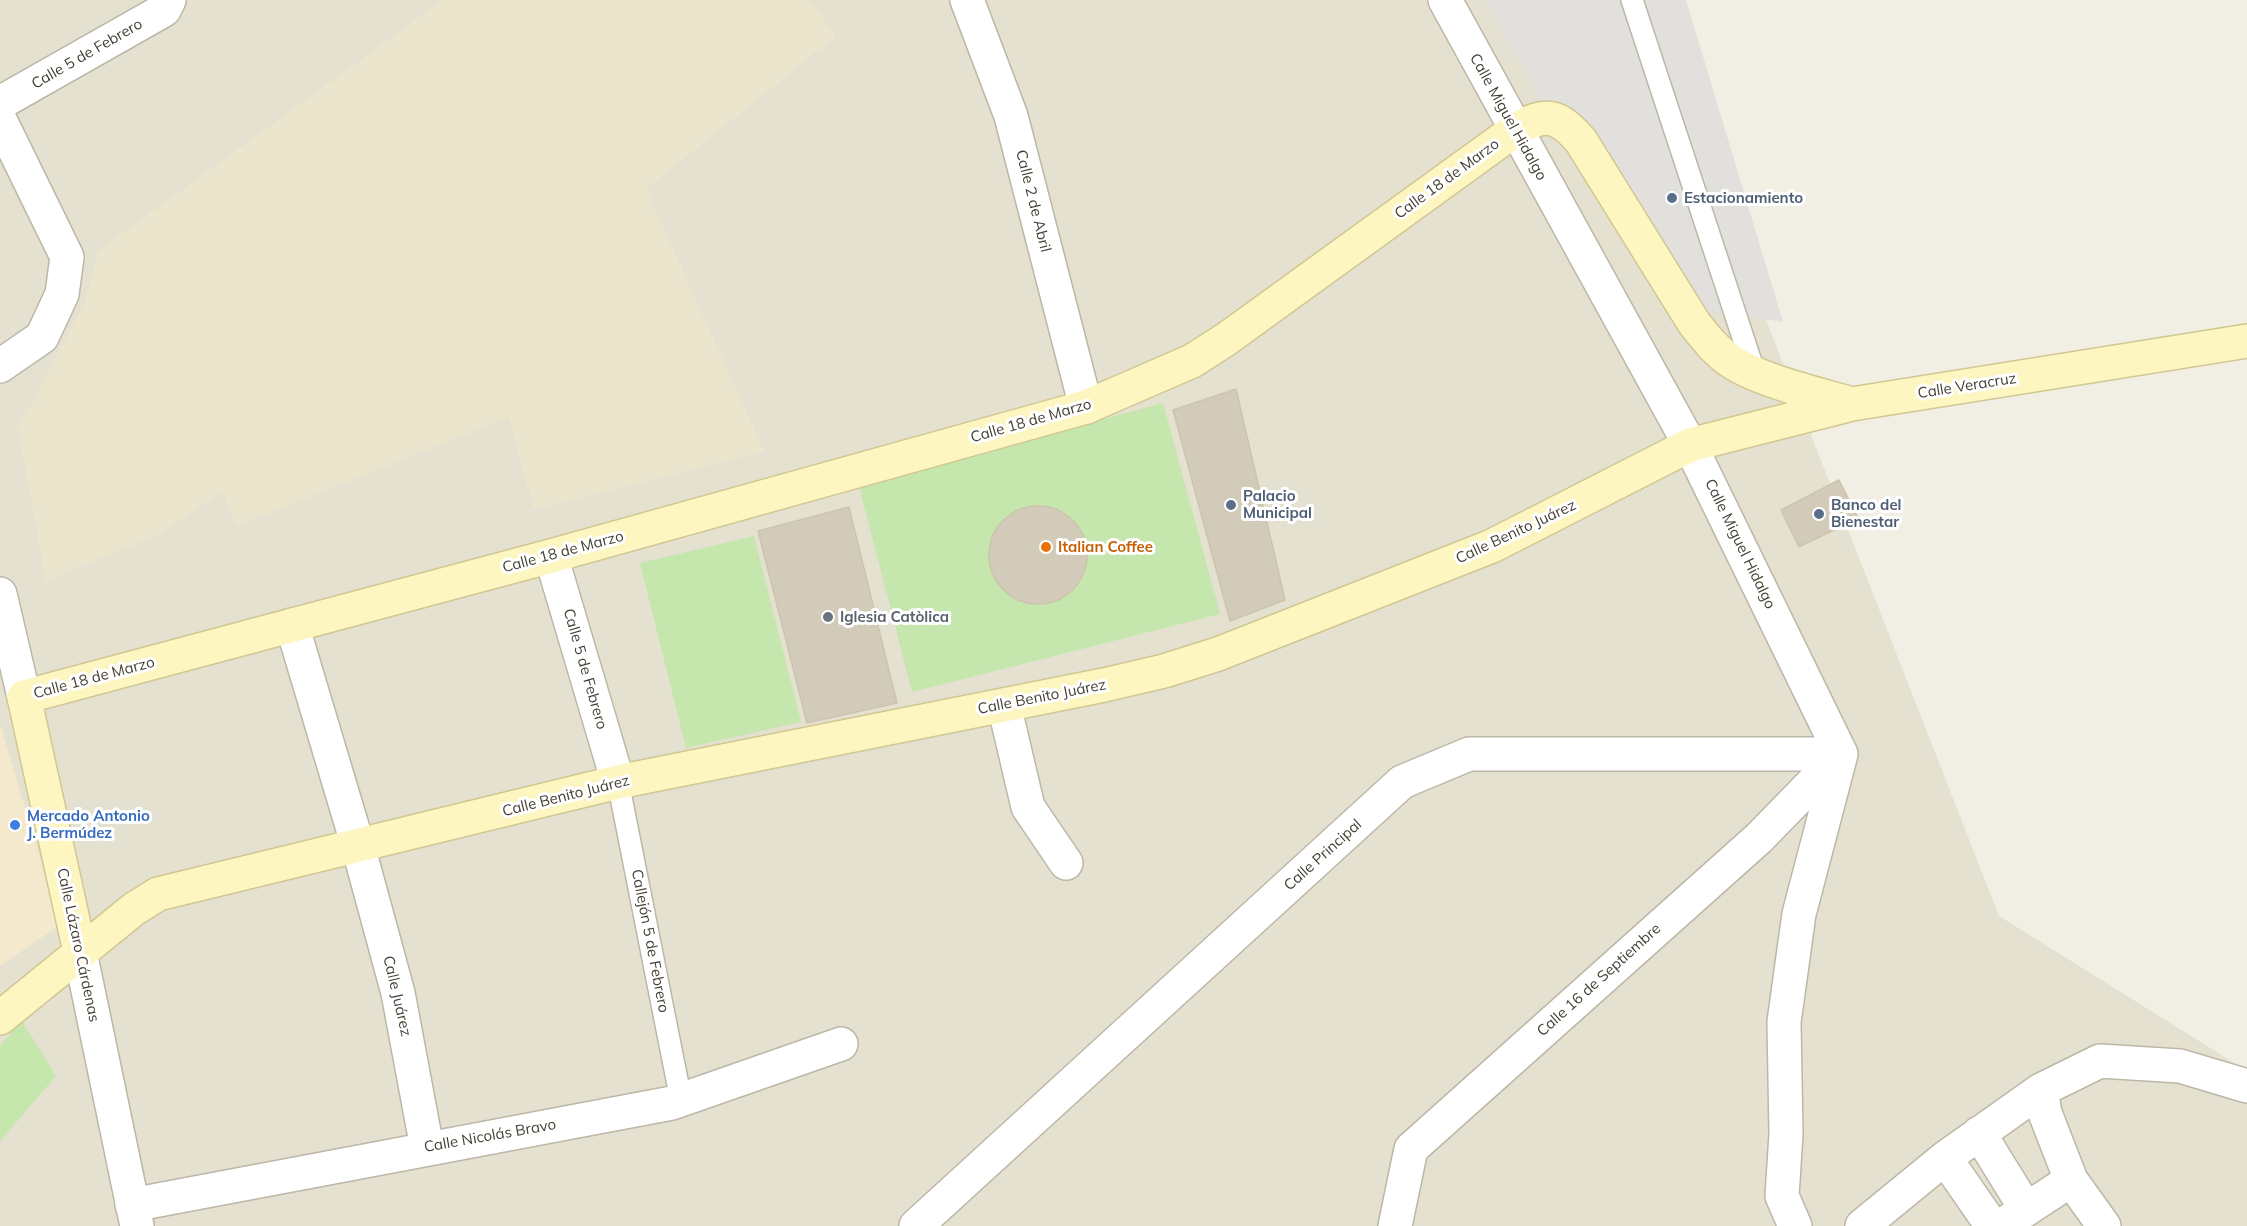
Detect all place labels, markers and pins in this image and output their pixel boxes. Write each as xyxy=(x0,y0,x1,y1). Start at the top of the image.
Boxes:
place label: Estacionamiento xyxy=(1684,189,1803,207)
marker: Estacionamiento xyxy=(1665,191,1679,205)
place label: Palacio Municipal xyxy=(1243,487,1312,522)
place label: Banco del Bienestar xyxy=(1831,496,1902,531)
marker: Palacio Municipal xyxy=(1224,498,1238,512)
marker: Banco del Bienestar xyxy=(1812,507,1826,521)
place label: Italian Coffee xyxy=(1058,538,1153,556)
marker: Italian Coffee xyxy=(1039,540,1053,554)
place label: Iglesia Catòlica xyxy=(840,608,949,626)
marker: Iglesia Catòlica xyxy=(821,610,835,624)
place label: Mercado Antonio J. Bermúdez xyxy=(27,807,150,842)
marker: Mercado Antonio J. Bermúdez xyxy=(8,818,22,832)

